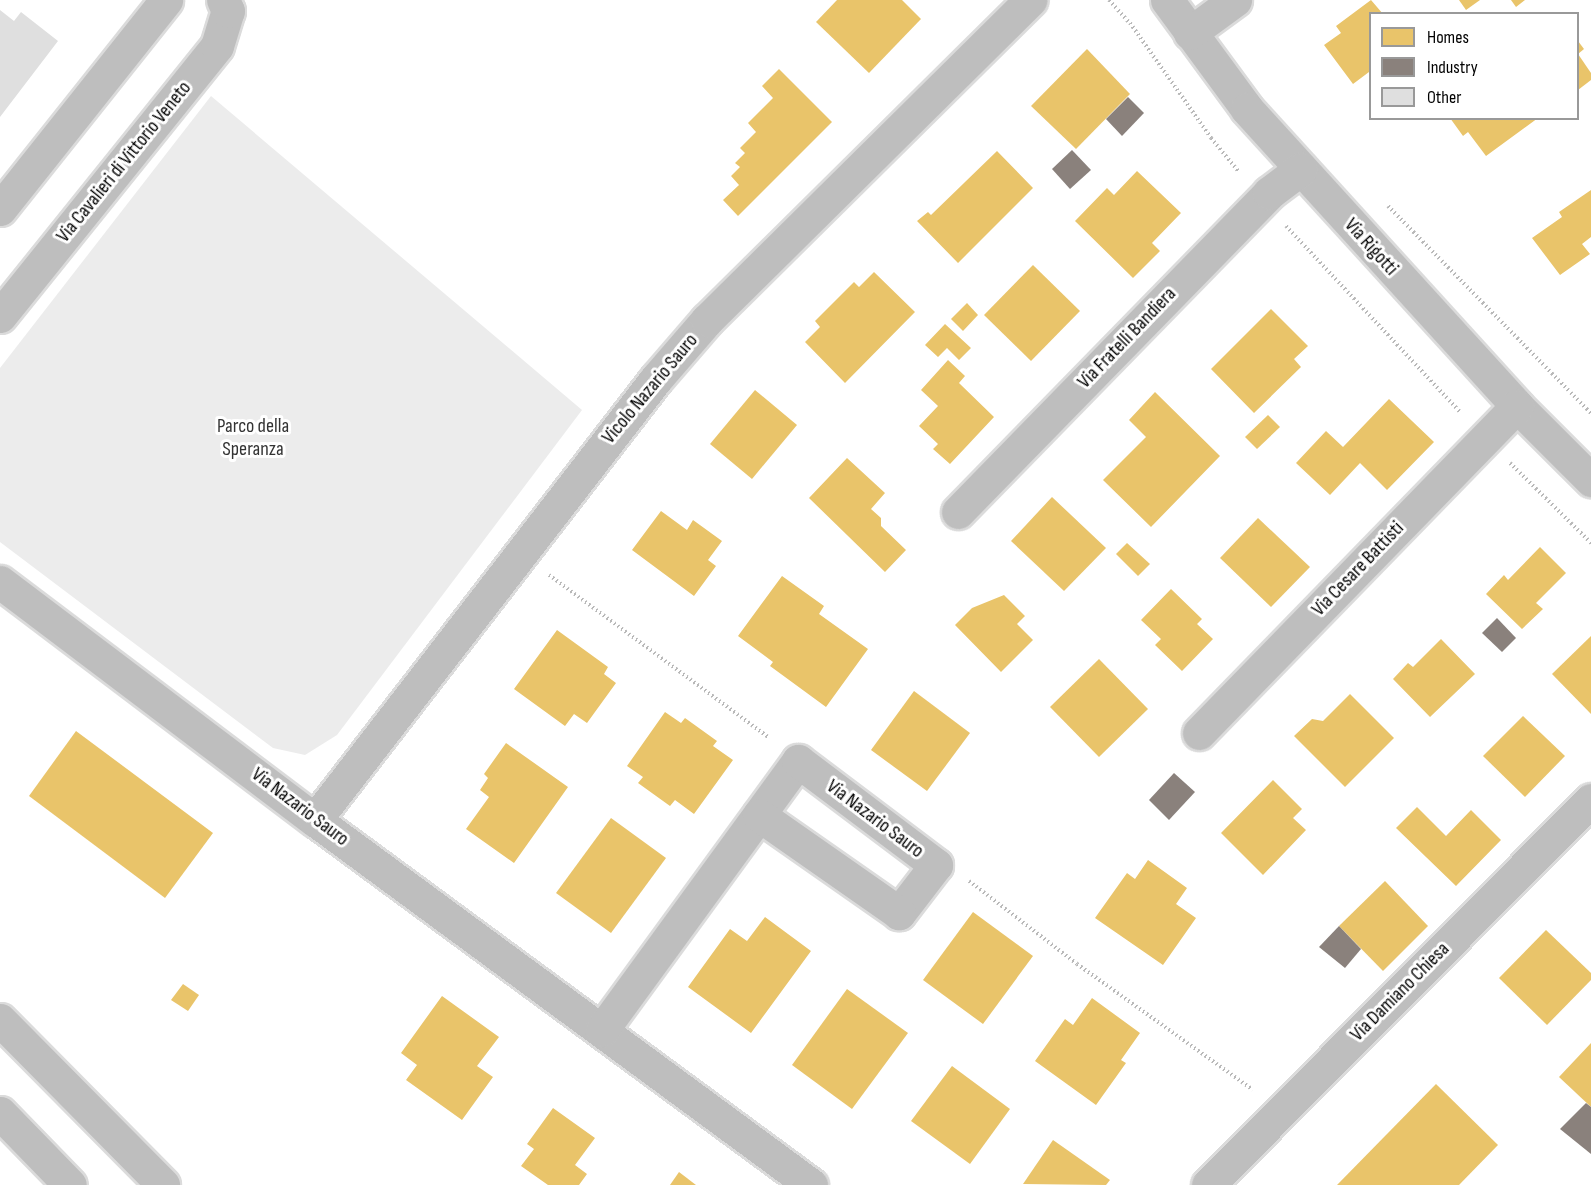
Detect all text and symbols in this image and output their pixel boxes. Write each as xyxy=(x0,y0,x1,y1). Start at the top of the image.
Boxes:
legend xyxy=(1369,12,1579,120)
text: Homes xyxy=(1427,27,1469,48)
text: Industry xyxy=(1427,57,1478,78)
street label: Via Cavalieri di Vittorio Veneto xyxy=(52,76,196,248)
text: Other xyxy=(1427,87,1461,108)
street label: Via Rigotti xyxy=(1339,213,1403,281)
street label: Via Fratelli Bandiera xyxy=(1073,282,1181,394)
street label: Vicolo Nazario Sauro xyxy=(597,329,703,449)
park label: Parco della Speranza xyxy=(217,415,289,462)
street label: Via Cesare Battisti xyxy=(1307,517,1409,621)
street label: Via Nazario Sauro xyxy=(247,763,353,851)
street label: Via Nazario Sauro xyxy=(822,775,928,863)
street label: Via Damiano Chiesa xyxy=(1346,938,1454,1046)

